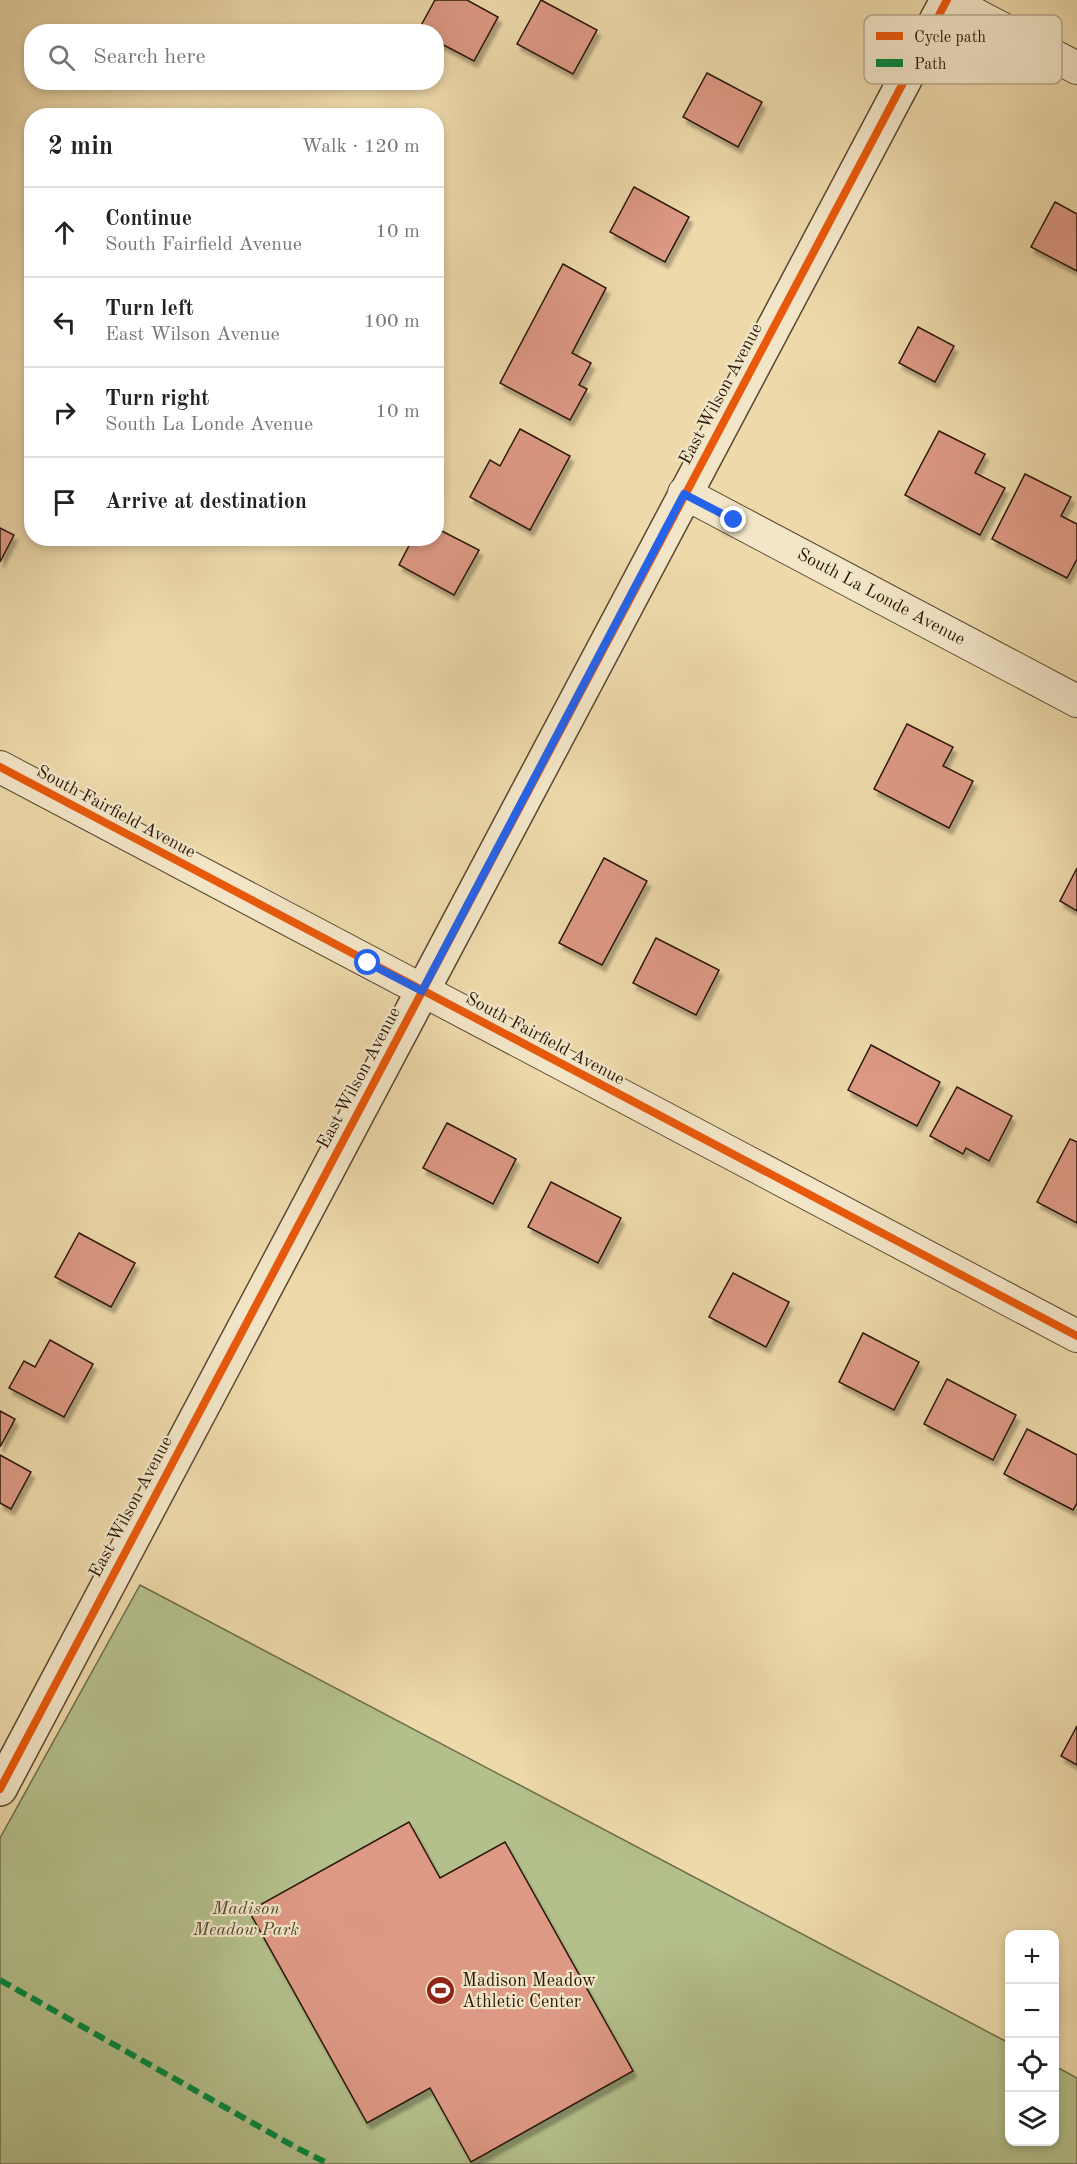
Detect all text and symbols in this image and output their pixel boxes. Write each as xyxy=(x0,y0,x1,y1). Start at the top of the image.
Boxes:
legend xyxy=(864,15,1062,84)
search box xyxy=(24,24,444,90)
text: Cycle path xyxy=(914,30,986,46)
icon: search xyxy=(45,41,78,74)
text: Search here xyxy=(93,46,206,68)
text: Path xyxy=(914,57,947,73)
text: 2 min xyxy=(48,134,113,160)
text: Walk · 120 m xyxy=(301,137,420,157)
text: Continue xyxy=(105,208,192,230)
icon: ahead xyxy=(48,216,81,249)
text: 10 m xyxy=(375,222,420,242)
text: South Fairfield Avenue xyxy=(105,235,302,255)
text: Turn left xyxy=(105,298,194,320)
icon: left xyxy=(48,306,81,339)
text: 100 m xyxy=(364,312,420,332)
street label: East Wilson Avenue xyxy=(676,320,766,468)
text: East Wilson Avenue xyxy=(105,325,280,345)
text: Turn right xyxy=(105,388,209,410)
icon: right xyxy=(48,396,81,429)
text: 10 m xyxy=(375,402,420,422)
text: South La Londe Avenue xyxy=(105,415,313,435)
icon: arrive xyxy=(48,486,81,519)
text: Arrive at destination xyxy=(105,491,307,513)
route end xyxy=(720,506,746,532)
street label: South La Londe Avenue xyxy=(794,545,968,649)
street label: South Fairfield Avenue xyxy=(34,762,198,862)
route start xyxy=(354,949,380,975)
street label: South Fairfield Avenue xyxy=(463,989,627,1089)
street label: East Wilson Avenue xyxy=(314,1004,404,1152)
street label: East Wilson Avenue xyxy=(86,1433,176,1581)
park label: Madison Meadow Park xyxy=(192,1900,299,1939)
map controls xyxy=(1005,1930,1059,2146)
button: + xyxy=(1005,1930,1059,1984)
place label: Madison Meadow Athletic Center xyxy=(462,1972,596,2011)
sports icon: Madison Meadow Athletic Center xyxy=(425,1975,457,2007)
button: − xyxy=(1005,1984,1059,2038)
button: locate xyxy=(1005,2038,1059,2092)
button: layers xyxy=(1005,2092,1059,2146)

